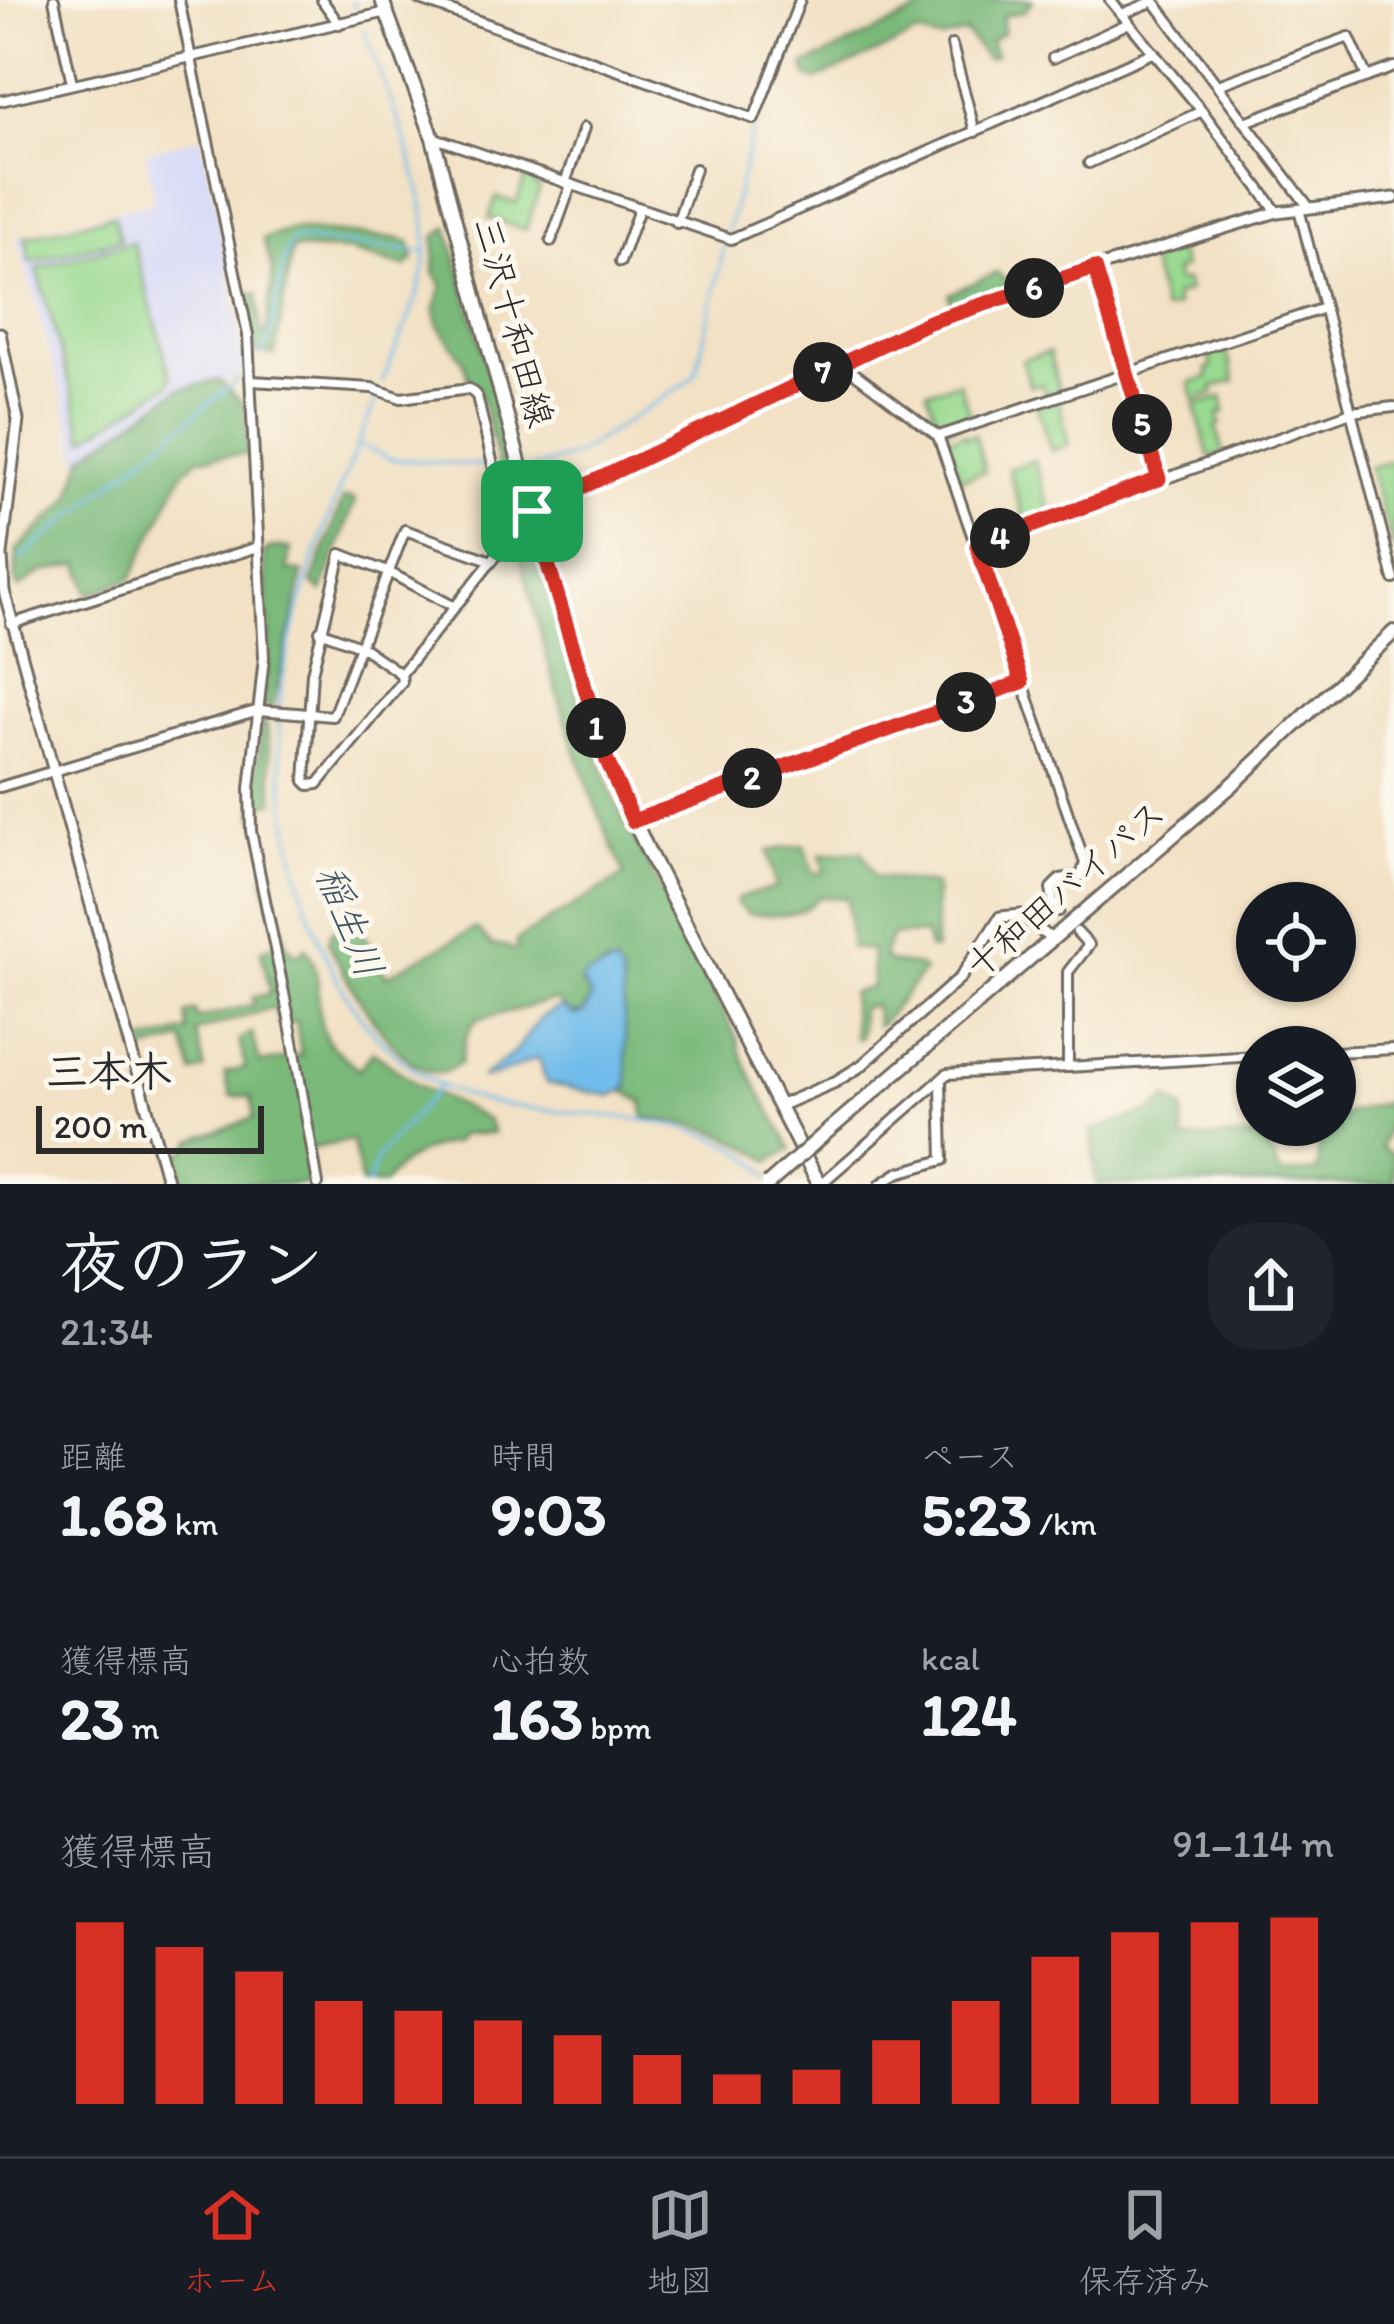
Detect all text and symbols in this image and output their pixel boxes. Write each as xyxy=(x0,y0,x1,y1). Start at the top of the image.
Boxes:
street label: 三沢十和田線 xyxy=(465,212,563,432)
pin: 6 xyxy=(1004,258,1064,318)
text: 6 xyxy=(1025,268,1043,307)
pin: 7 xyxy=(793,342,853,402)
text: 7 xyxy=(815,352,831,391)
pin: 5 xyxy=(1112,394,1172,454)
text: 5 xyxy=(1133,404,1151,443)
pin xyxy=(481,460,583,562)
icon: arrive xyxy=(499,478,565,544)
pin: 4 xyxy=(970,508,1030,568)
text: 4 xyxy=(990,518,1010,557)
pin: 3 xyxy=(936,672,996,732)
text: 3 xyxy=(957,682,975,721)
pin: 1 xyxy=(566,698,626,758)
text: 1 xyxy=(588,708,604,747)
pin: 2 xyxy=(722,748,782,808)
text: 2 xyxy=(743,758,761,797)
street label: 十和田バイパス xyxy=(956,790,1174,988)
water label: 稲生川 xyxy=(306,858,394,984)
map controls xyxy=(1236,882,1356,1146)
button: locate xyxy=(1236,882,1356,1002)
button: layers xyxy=(1236,1026,1356,1146)
district label: 三本木 xyxy=(46,1046,172,1097)
scale bar xyxy=(36,1100,264,1153)
text: 200 m xyxy=(54,1107,147,1146)
text: 夜のラン xyxy=(60,1223,324,1303)
button: share xyxy=(1208,1223,1334,1349)
text: 21:34 xyxy=(60,1308,153,1355)
text: 距離 xyxy=(60,1437,126,1476)
text: 時間 xyxy=(491,1437,557,1476)
text: ペース xyxy=(921,1437,1018,1476)
text: 1.68 xyxy=(60,1478,167,1550)
text: 9:03 xyxy=(491,1478,606,1550)
text: 5:23 xyxy=(921,1478,1032,1550)
text: km xyxy=(167,1504,218,1543)
text: /km xyxy=(1032,1504,1097,1543)
text: kcal xyxy=(921,1639,980,1678)
text: 獲得標高 xyxy=(60,1641,192,1680)
text: 心拍数 xyxy=(491,1641,590,1680)
text: 124 xyxy=(921,1678,1017,1750)
text: 23 xyxy=(60,1682,124,1754)
text: 163 xyxy=(491,1682,583,1754)
text: m xyxy=(124,1708,159,1747)
text: bpm xyxy=(583,1708,652,1747)
text: 91–114 m xyxy=(1173,1820,1334,1867)
text: 獲得標高 xyxy=(60,1828,216,1875)
tab: ホーム xyxy=(183,2182,281,2302)
tab: 地図 xyxy=(647,2182,713,2302)
tab: 保存済み xyxy=(1079,2182,1211,2302)

